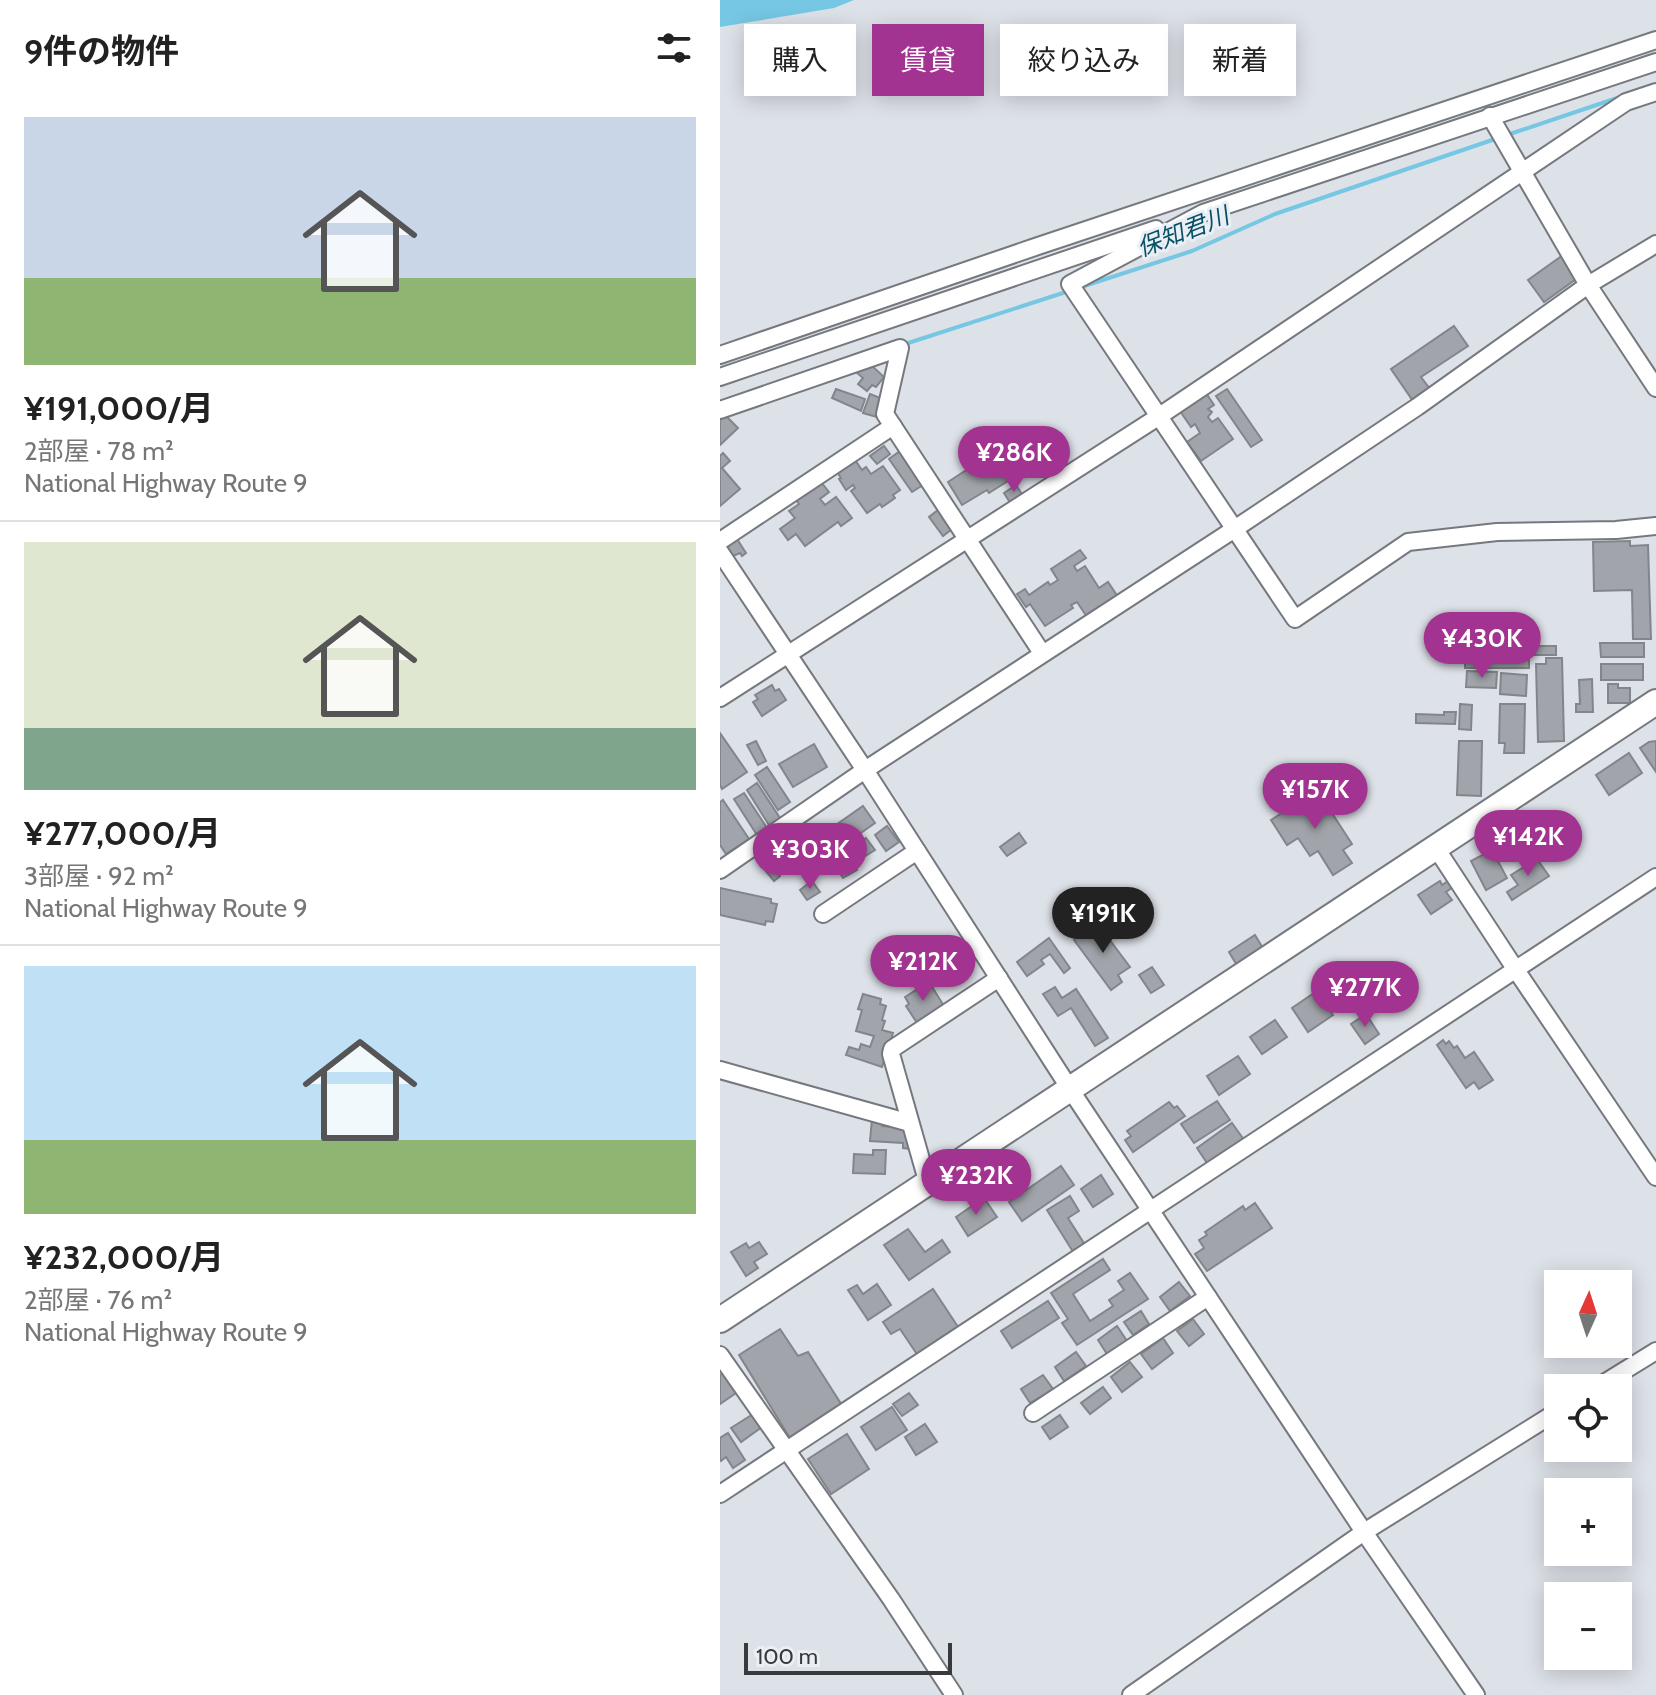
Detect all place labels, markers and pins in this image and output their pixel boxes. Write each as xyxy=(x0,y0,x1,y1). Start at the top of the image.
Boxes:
pin: ¥286K xyxy=(958,426,1070,494)
pin: ¥430K xyxy=(1426,612,1538,680)
pin: ¥157K xyxy=(1259,763,1371,831)
pin: ¥142K xyxy=(1472,810,1584,878)
pin: ¥303K xyxy=(754,823,866,891)
pin: ¥191K xyxy=(1047,887,1159,955)
pin: ¥212K xyxy=(867,935,979,1003)
pin: ¥277K xyxy=(1309,961,1421,1029)
pin: ¥232K xyxy=(920,1149,1032,1217)

